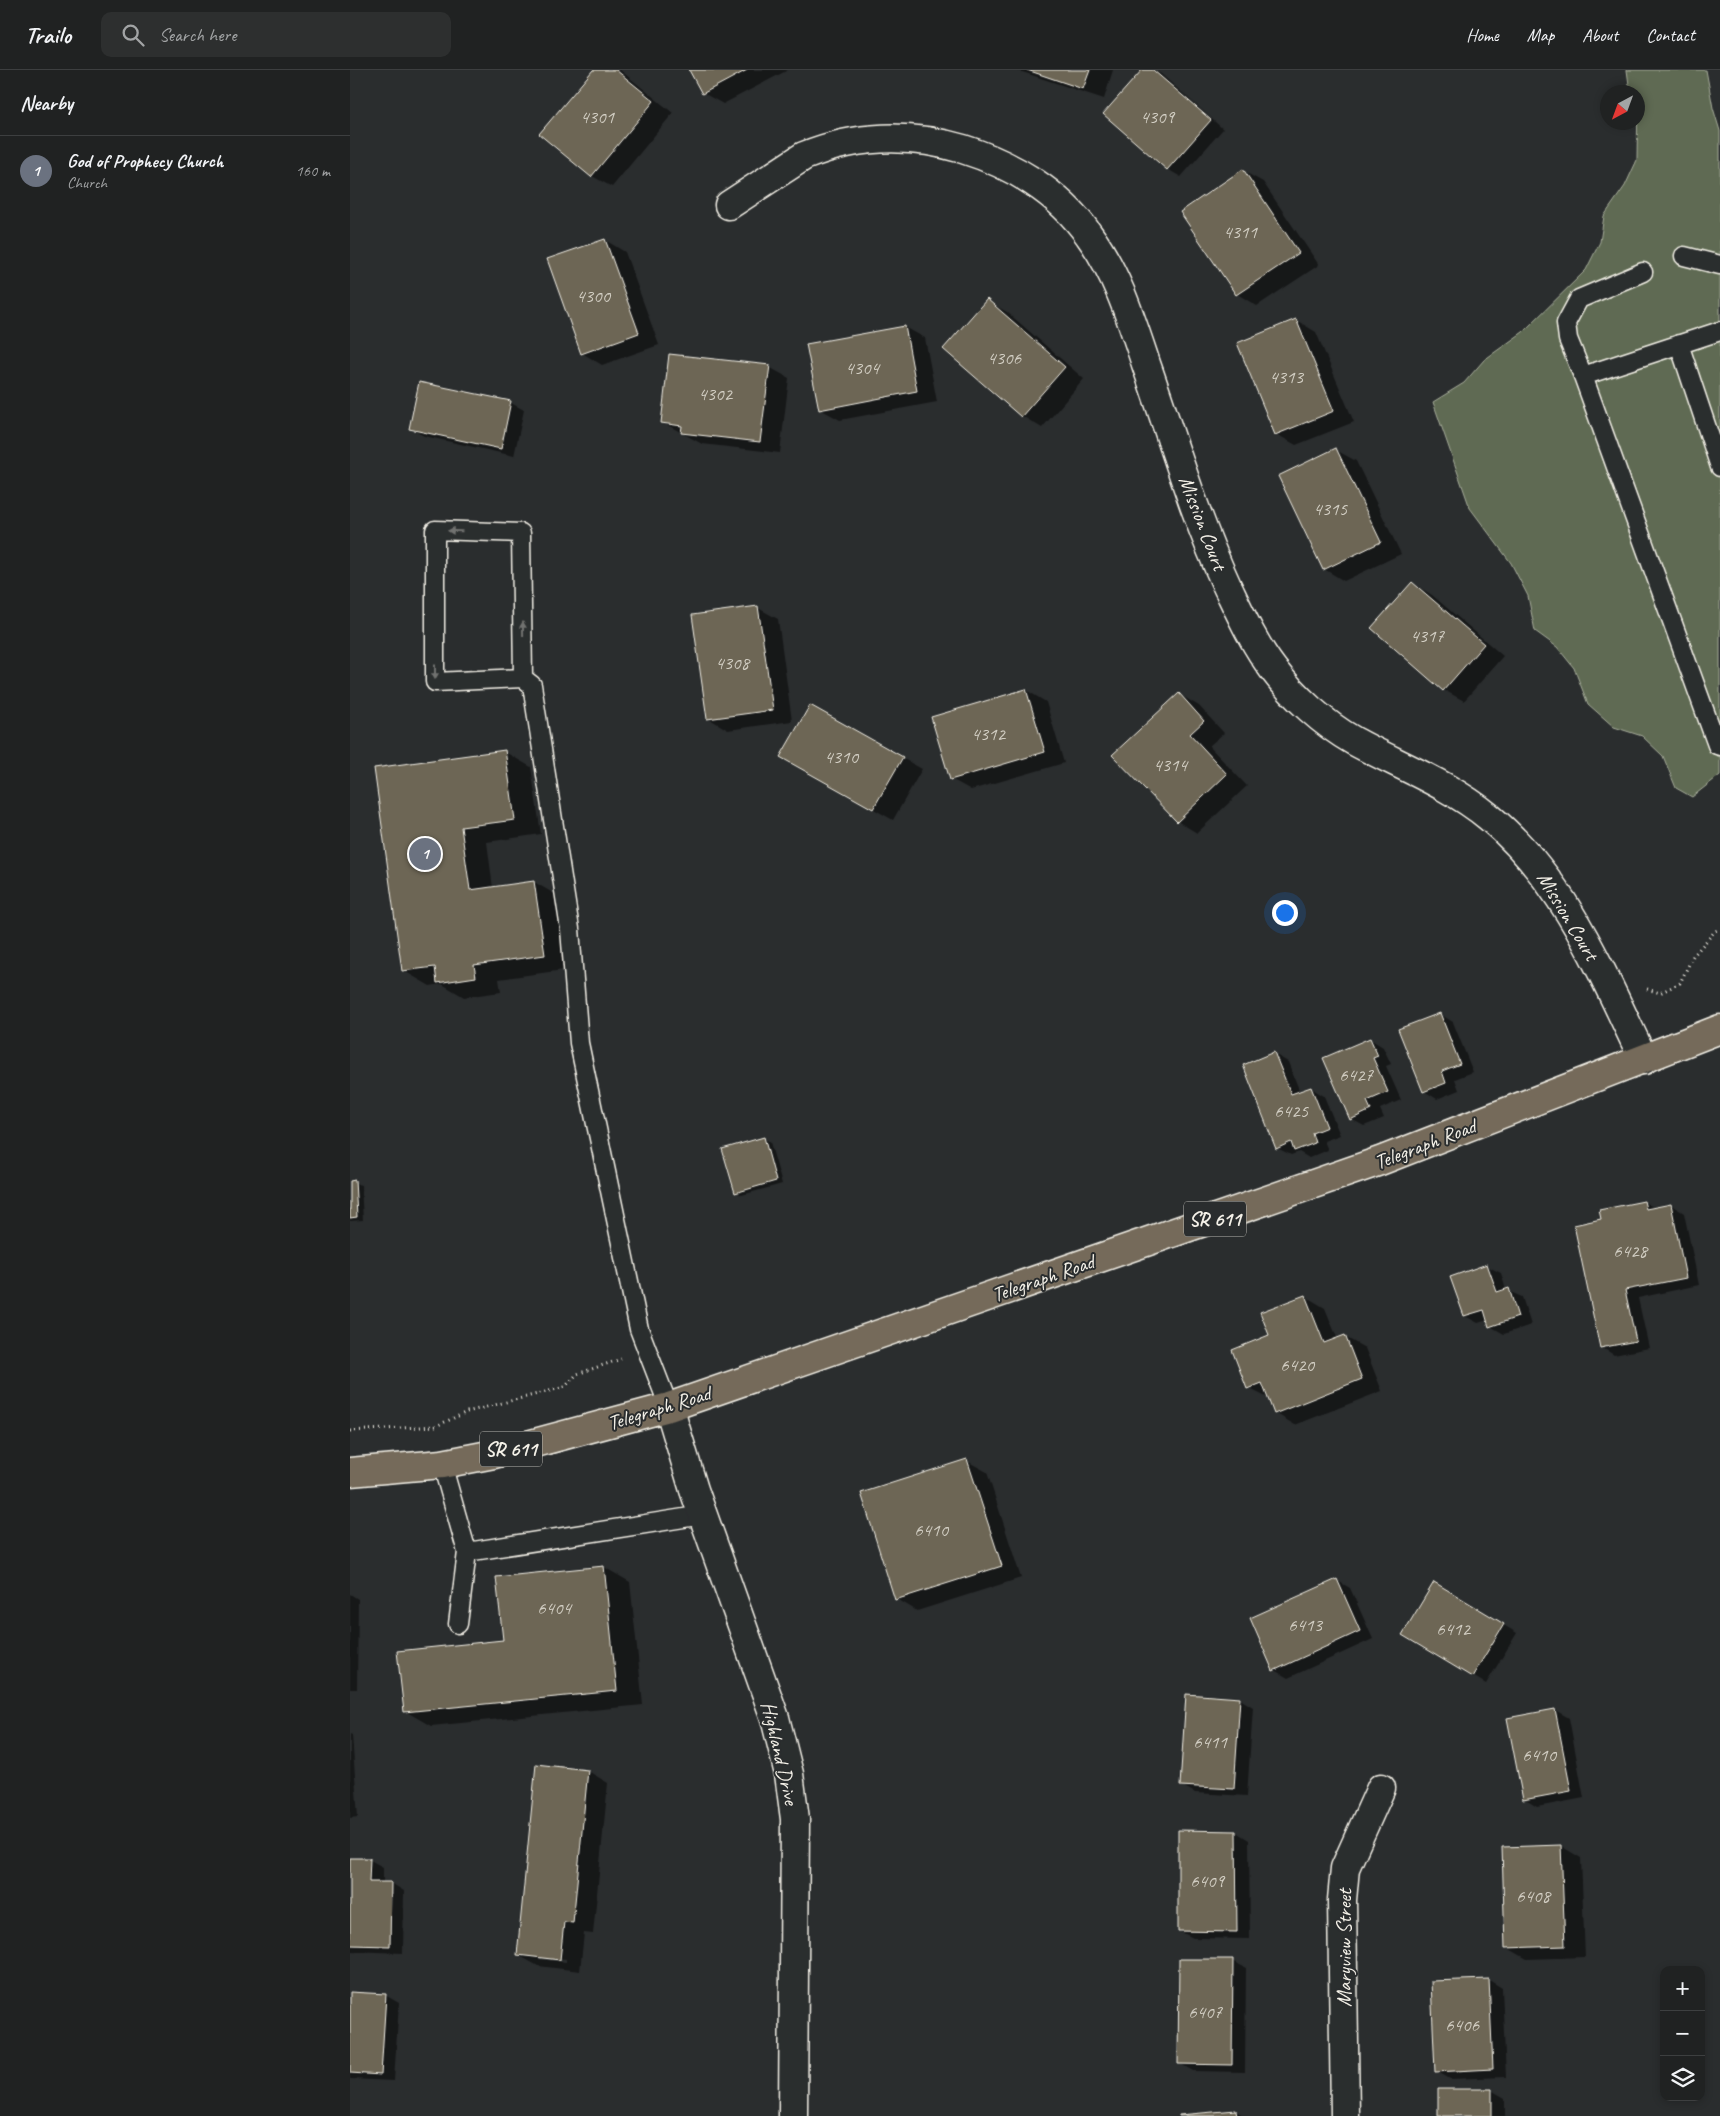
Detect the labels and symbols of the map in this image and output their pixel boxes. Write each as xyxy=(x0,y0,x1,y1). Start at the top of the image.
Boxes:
north arrow xyxy=(1600,85,1645,130)
house number: 4301 xyxy=(580,105,616,129)
house number: 4309 xyxy=(1140,105,1176,129)
house number: 4311 xyxy=(1223,220,1259,244)
house number: 4300 xyxy=(576,284,612,308)
house number: 4306 xyxy=(987,346,1023,370)
house number: 4304 xyxy=(845,356,882,380)
house number: 4313 xyxy=(1269,365,1305,389)
house number: 4302 xyxy=(698,382,734,406)
street label: Mission Court xyxy=(1173,472,1234,576)
house number: 4315 xyxy=(1313,497,1349,521)
one-way arrow xyxy=(446,526,462,534)
one-way arrow xyxy=(518,621,526,637)
house number: 4317 xyxy=(1410,624,1446,648)
house number: 4308 xyxy=(715,651,752,675)
one-way arrow xyxy=(431,665,439,681)
house number: 4312 xyxy=(971,722,1007,746)
house number: 4310 xyxy=(824,745,860,769)
house number: 4314 xyxy=(1153,753,1190,777)
pin: 1 xyxy=(409,835,441,873)
street label: Mission Court xyxy=(1531,867,1606,967)
your location xyxy=(1272,900,1298,926)
house number: 6427 xyxy=(1339,1063,1375,1087)
house number: 6425 xyxy=(1274,1099,1310,1123)
street label: Telegraph Road xyxy=(1371,1112,1482,1175)
road number: SR 611 xyxy=(1184,1202,1246,1236)
house number: 6428 xyxy=(1613,1239,1650,1263)
street label: Telegraph Road xyxy=(988,1247,1100,1308)
house number: 6420 xyxy=(1280,1353,1316,1377)
street label: Telegraph Road xyxy=(604,1379,716,1436)
road number: SR 611 xyxy=(480,1432,542,1466)
house number: 6410 xyxy=(914,1518,950,1542)
house number: 6404 xyxy=(537,1596,574,1620)
house number: 6413 xyxy=(1288,1613,1324,1637)
house number: 6412 xyxy=(1436,1617,1472,1641)
street label: Highland Drive xyxy=(756,1699,805,1809)
house number: 6411 xyxy=(1193,1730,1229,1754)
house number: 6410 xyxy=(1522,1743,1558,1767)
house number: 6409 xyxy=(1190,1869,1226,1893)
house number: 6408 xyxy=(1516,1884,1553,1908)
street label: Maryview Street xyxy=(1331,1887,1357,2007)
house number: 6407 xyxy=(1188,2000,1224,2024)
house number: 6406 xyxy=(1445,2013,1481,2037)

